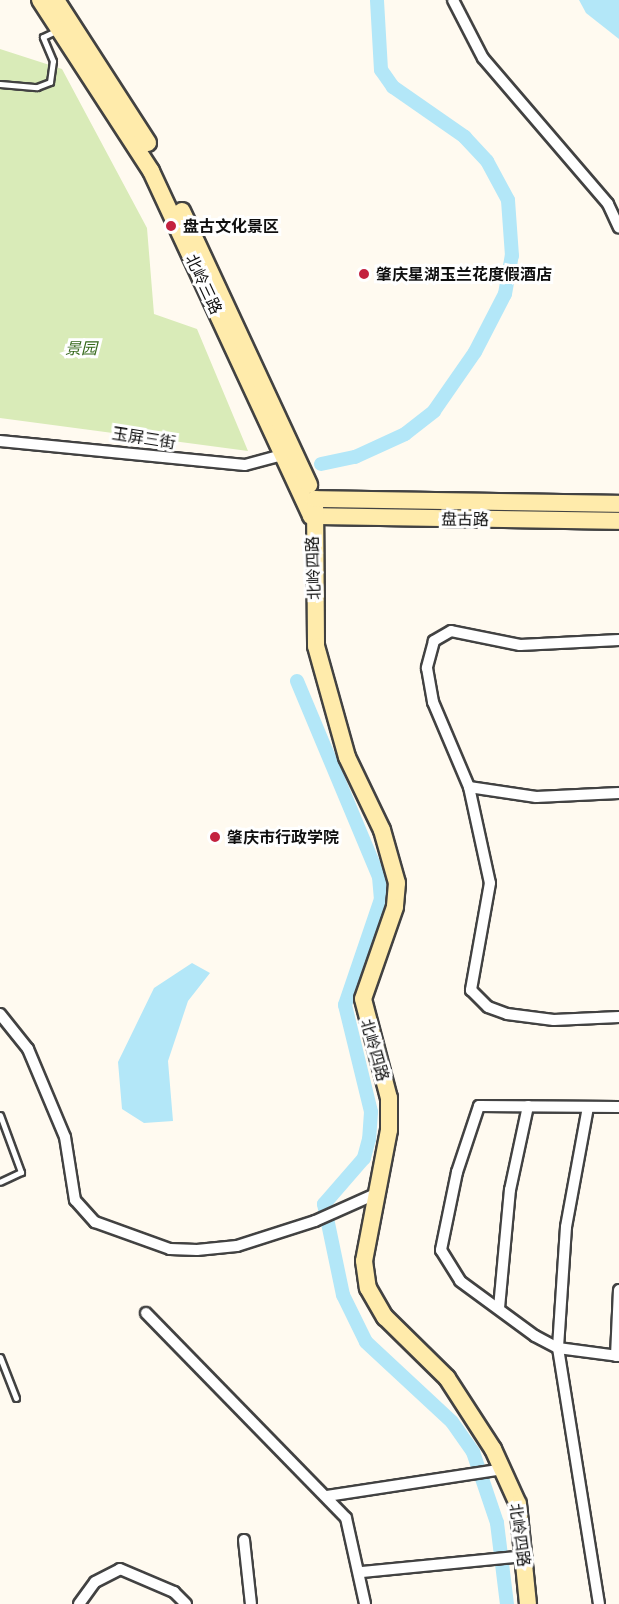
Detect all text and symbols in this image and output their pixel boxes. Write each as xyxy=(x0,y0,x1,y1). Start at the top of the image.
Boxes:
place label: 盘古文化景区 xyxy=(183,216,279,236)
marker: 盘古文化景区 xyxy=(164,219,178,233)
street label: 北岭三路 xyxy=(182,251,226,317)
place label: 肇庆星湖玉兰花度假酒店 xyxy=(376,264,552,284)
marker: 肇庆星湖玉兰花度假酒店 xyxy=(357,267,371,281)
park label: 景园 xyxy=(65,338,97,358)
street label: 玉屏三街 xyxy=(111,424,177,452)
street label: 盘古路 xyxy=(441,509,489,529)
street label: 北岭四路 xyxy=(302,536,324,600)
place label: 肇庆市行政学院 xyxy=(227,827,339,847)
marker: 肇庆市行政学院 xyxy=(208,830,222,844)
street label: 北岭四路 xyxy=(357,1017,393,1083)
street label: 北岭四路 xyxy=(506,1502,534,1568)

